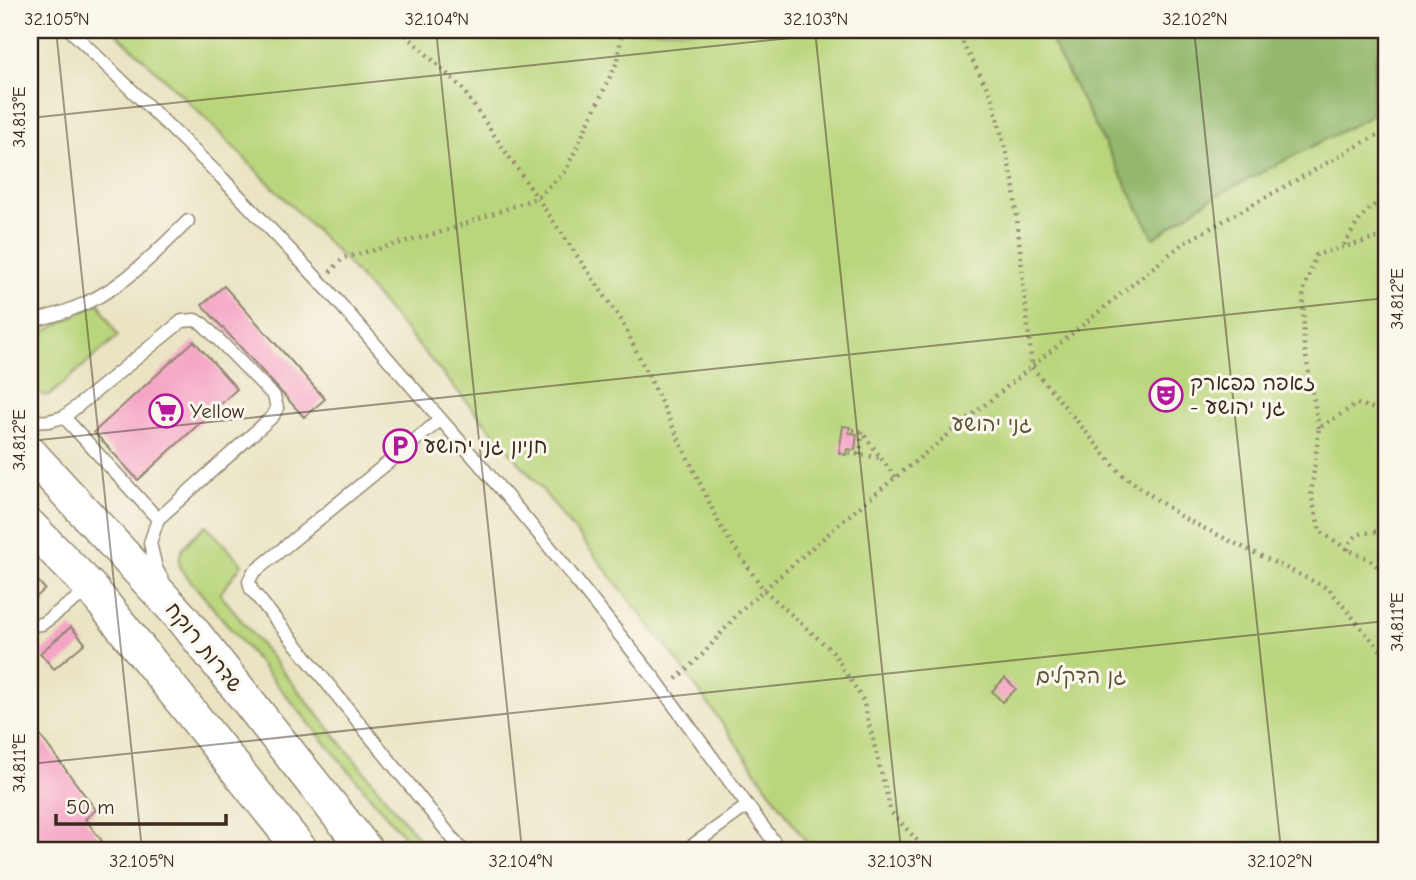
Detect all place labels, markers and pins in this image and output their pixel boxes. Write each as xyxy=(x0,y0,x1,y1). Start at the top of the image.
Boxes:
place label: זאפה בפארק - גני יהושע xyxy=(1190,371,1315,419)
theatre icon: זאפה בפארק - גני יהושע xyxy=(1147,376,1185,414)
supermarket icon: Yellow xyxy=(147,392,185,430)
place label: Yellow xyxy=(190,399,245,423)
parking icon: חניון גני יהושע xyxy=(381,427,419,465)
place label: חניון גני יהושע xyxy=(424,434,548,459)

